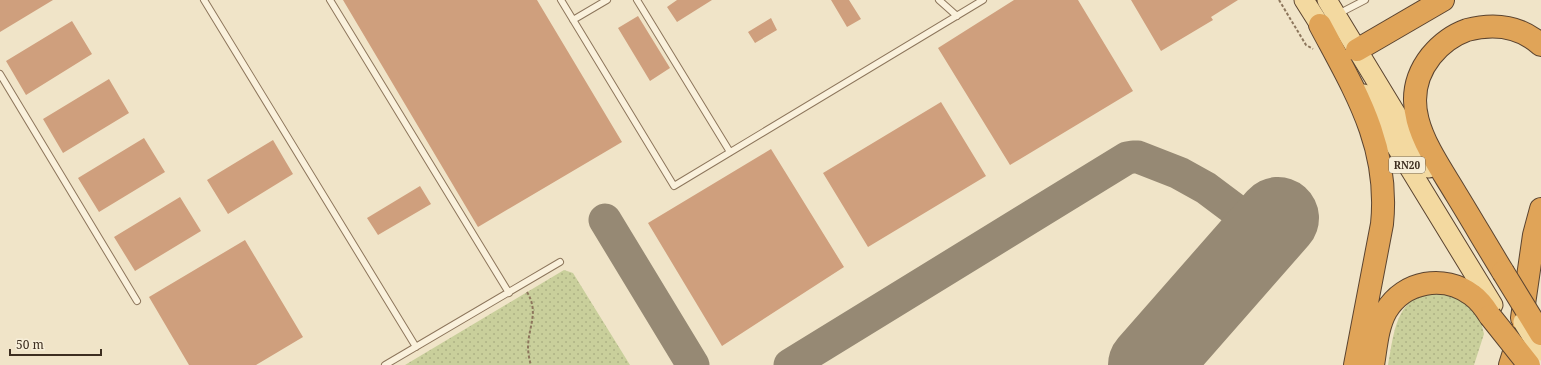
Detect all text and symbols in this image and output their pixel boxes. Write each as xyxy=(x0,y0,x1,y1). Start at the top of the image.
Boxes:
road number: RN20 xyxy=(1389,157,1425,173)
scale bar xyxy=(10,331,101,357)
text: 50 m xyxy=(16,336,44,353)

